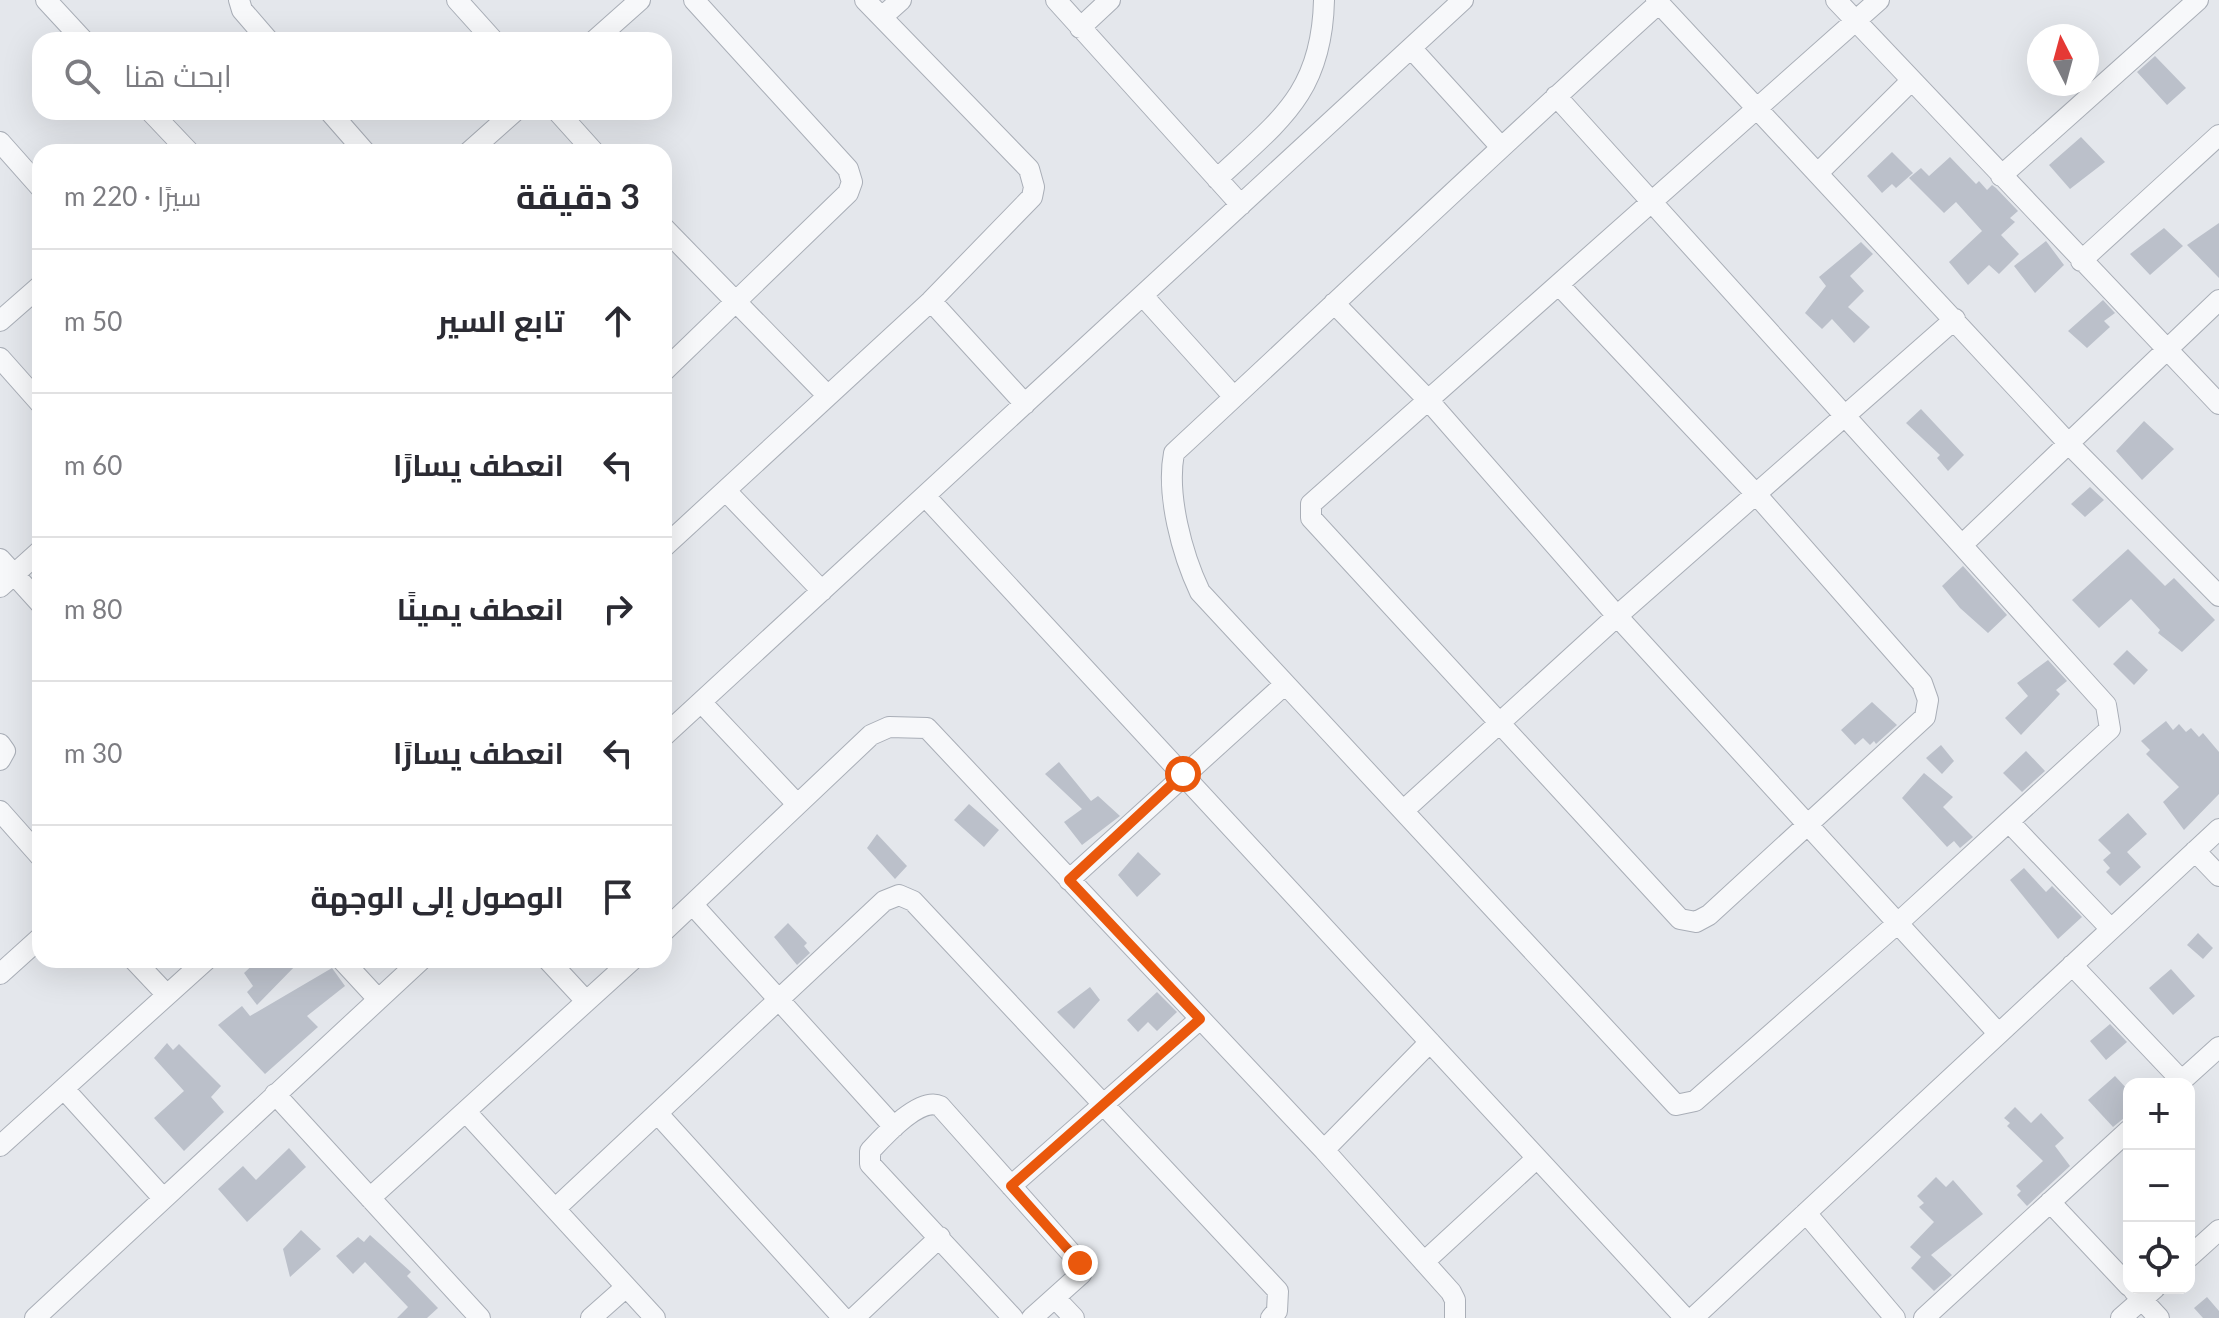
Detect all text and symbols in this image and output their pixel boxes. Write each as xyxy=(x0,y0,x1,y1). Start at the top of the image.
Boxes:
north arrow xyxy=(2027,24,2099,96)
search box xyxy=(32,32,672,120)
icon: search xyxy=(60,54,104,98)
text: ابحث هنا xyxy=(124,57,232,93)
text: 3 دقيقة xyxy=(516,175,640,216)
text: سيرًا · 220 m xyxy=(64,180,201,212)
icon: ahead xyxy=(596,299,640,343)
text: تابع السير xyxy=(437,302,564,338)
text: 50 m xyxy=(64,305,122,337)
icon: left xyxy=(596,443,640,487)
text: انعطف يسارًا xyxy=(393,446,564,482)
text: 60 m xyxy=(64,449,122,481)
icon: right xyxy=(596,587,640,631)
text: انعطف يمينًا xyxy=(397,590,564,626)
text: 80 m xyxy=(64,593,122,625)
icon: left xyxy=(596,731,640,775)
text: انعطف يسارًا xyxy=(393,734,564,770)
text: 30 m xyxy=(64,737,122,769)
route start xyxy=(1165,756,1201,792)
icon: arrive xyxy=(596,875,640,919)
text: الوصول إلى الوجهة xyxy=(310,878,564,914)
map controls xyxy=(2123,1078,2195,1294)
button: + xyxy=(2123,1078,2195,1150)
button: − xyxy=(2123,1150,2195,1222)
button: locate xyxy=(2123,1222,2195,1294)
route end xyxy=(1062,1245,1098,1281)

